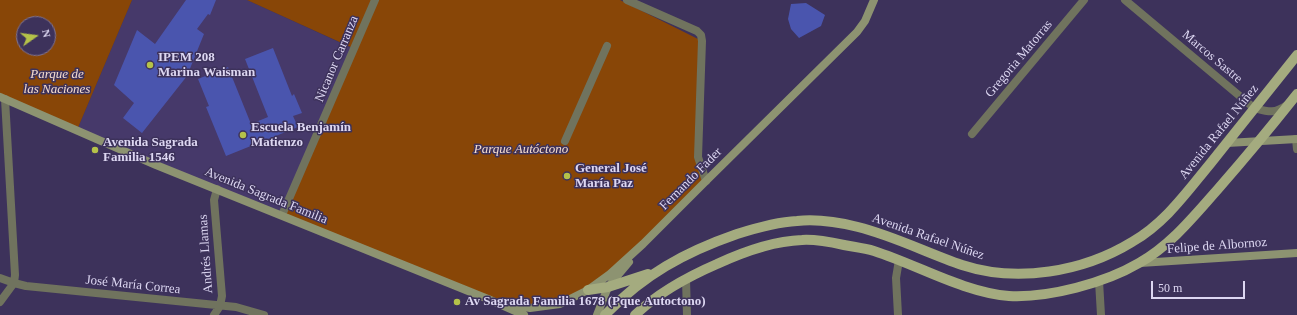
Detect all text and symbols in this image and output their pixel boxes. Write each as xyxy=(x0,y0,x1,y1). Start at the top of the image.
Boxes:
street label: Nicanor Carranza xyxy=(312,14,362,104)
north arrow xyxy=(16,16,56,56)
street label: Gregoria Matorras xyxy=(982,17,1056,101)
street label: Marcos Sastre xyxy=(1179,27,1245,87)
text: N xyxy=(40,28,53,39)
place label: IPEM 208 Marina Waisman xyxy=(158,50,255,81)
marker: IPEM 208 Marina Waisman xyxy=(145,60,155,70)
park label: Parque de las Naciones xyxy=(24,67,90,98)
street label: Avenida Rafael Núñez xyxy=(1176,81,1262,183)
place label: Escuela Benjamín Matienzo xyxy=(251,120,351,151)
marker: Escuela Benjamín Matienzo xyxy=(238,130,248,140)
place label: Avenida Sagrada Familia 1546 xyxy=(103,135,198,166)
park label: Parque Autóctono xyxy=(474,142,568,158)
marker: Avenida Sagrada Familia 1546 xyxy=(90,145,100,155)
street label: Fernando Fader xyxy=(657,145,725,213)
place label: General José María Paz xyxy=(575,161,647,192)
street label: Avenida Sagrada Familia xyxy=(202,164,330,228)
marker: General José María Paz xyxy=(562,171,572,181)
street label: Avenida Rafael Núñez xyxy=(870,211,986,263)
street label: Andrés Llamas xyxy=(195,214,217,294)
street label: Felipe de Albornoz xyxy=(1166,235,1268,257)
street label: José María Correa xyxy=(85,272,181,298)
scale bar xyxy=(1153,273,1247,299)
text: 50 m xyxy=(1158,281,1182,295)
place label: Av Sagrada Familia 1678 (Pque Autoctono) xyxy=(465,294,706,310)
marker: Av Sagrada Familia 1678 (Pque Autoctono) xyxy=(452,297,462,307)

